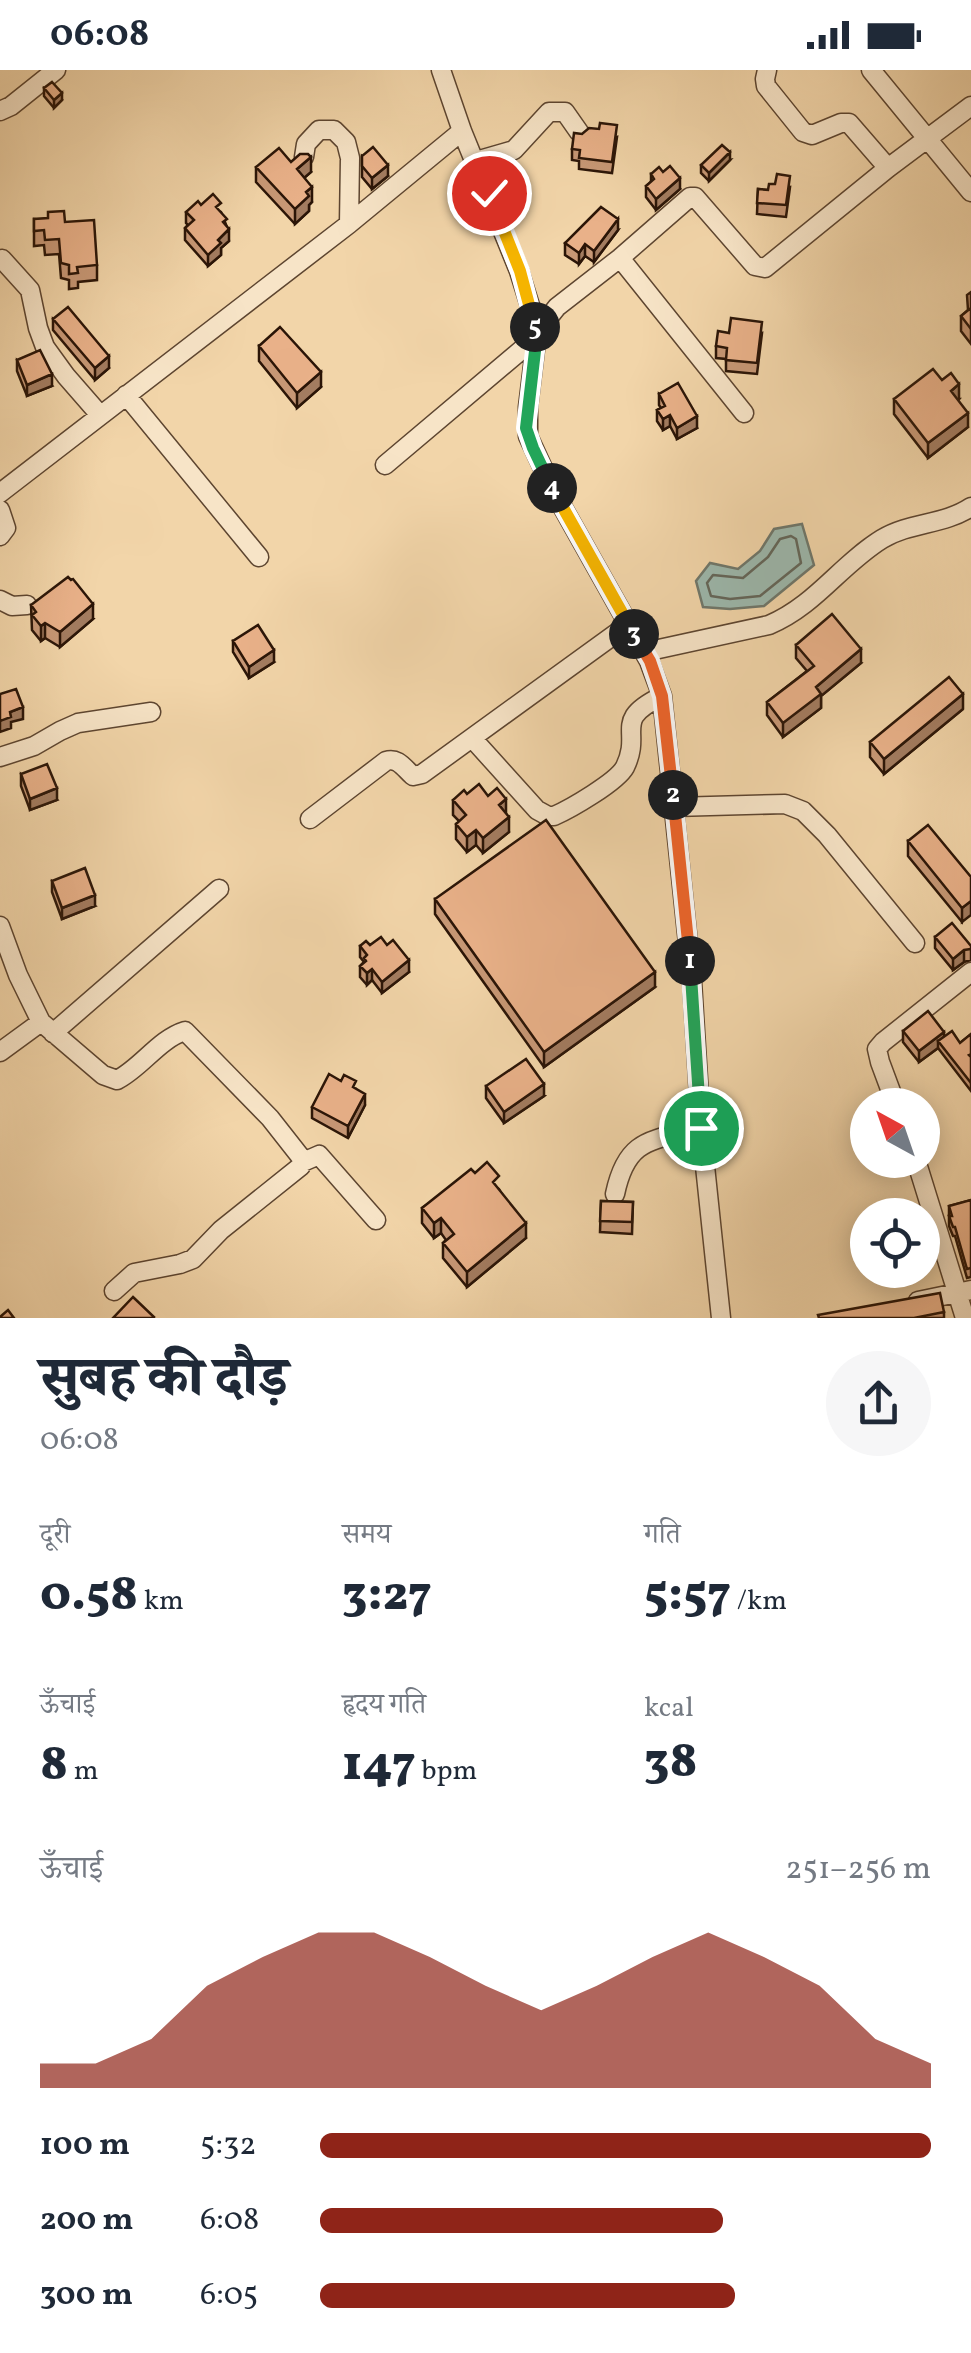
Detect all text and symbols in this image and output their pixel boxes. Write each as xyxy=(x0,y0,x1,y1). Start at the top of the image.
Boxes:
text: 06:08 xyxy=(50,9,149,62)
pin xyxy=(447,151,532,236)
icon: check xyxy=(462,166,517,221)
pin: 5 xyxy=(510,302,560,352)
text: 5 xyxy=(528,307,542,346)
pin: 4 xyxy=(527,463,577,513)
text: 4 xyxy=(544,468,560,507)
pin: 3 xyxy=(609,609,659,659)
text: 3 xyxy=(627,614,641,653)
pin: 2 xyxy=(648,770,698,820)
text: 2 xyxy=(666,775,680,814)
pin: 1 xyxy=(665,936,715,986)
text: 1 xyxy=(684,941,696,980)
pin xyxy=(659,1086,744,1171)
north arrow xyxy=(850,1088,940,1178)
map controls xyxy=(850,1088,940,1288)
icon: arrive xyxy=(674,1101,729,1156)
button: locate xyxy=(850,1198,940,1288)
text: सुबह की दौड़ xyxy=(40,1343,288,1419)
button: share xyxy=(826,1351,931,1456)
text: 06:08 xyxy=(40,1419,119,1463)
text: दूरी xyxy=(40,1516,70,1555)
text: समय xyxy=(342,1516,391,1555)
text: गति xyxy=(644,1516,681,1555)
text: 0.58 xyxy=(40,1561,138,1631)
text: 3:27 xyxy=(342,1561,432,1631)
text: 5:57 xyxy=(644,1561,731,1631)
text: km xyxy=(138,1582,184,1621)
text: /km xyxy=(731,1582,787,1621)
text: ऊँचाई xyxy=(40,1686,95,1725)
text: हृदय गति xyxy=(342,1686,426,1725)
text: kcal xyxy=(644,1689,694,1728)
text: 38 xyxy=(644,1728,698,1798)
text: 8 xyxy=(40,1731,68,1801)
text: 147 xyxy=(342,1731,416,1801)
text: m xyxy=(68,1752,98,1791)
text: bpm xyxy=(416,1752,477,1791)
text: ऊँचाई xyxy=(40,1848,103,1892)
text: 251–256 m xyxy=(785,1848,931,1892)
text: 100 m xyxy=(40,2124,130,2168)
text: 5:32 xyxy=(200,2124,257,2168)
text: 200 m xyxy=(40,2199,134,2243)
text: 6:08 xyxy=(200,2199,259,2243)
text: 300 m xyxy=(40,2274,133,2318)
text: 6:05 xyxy=(200,2274,258,2318)

